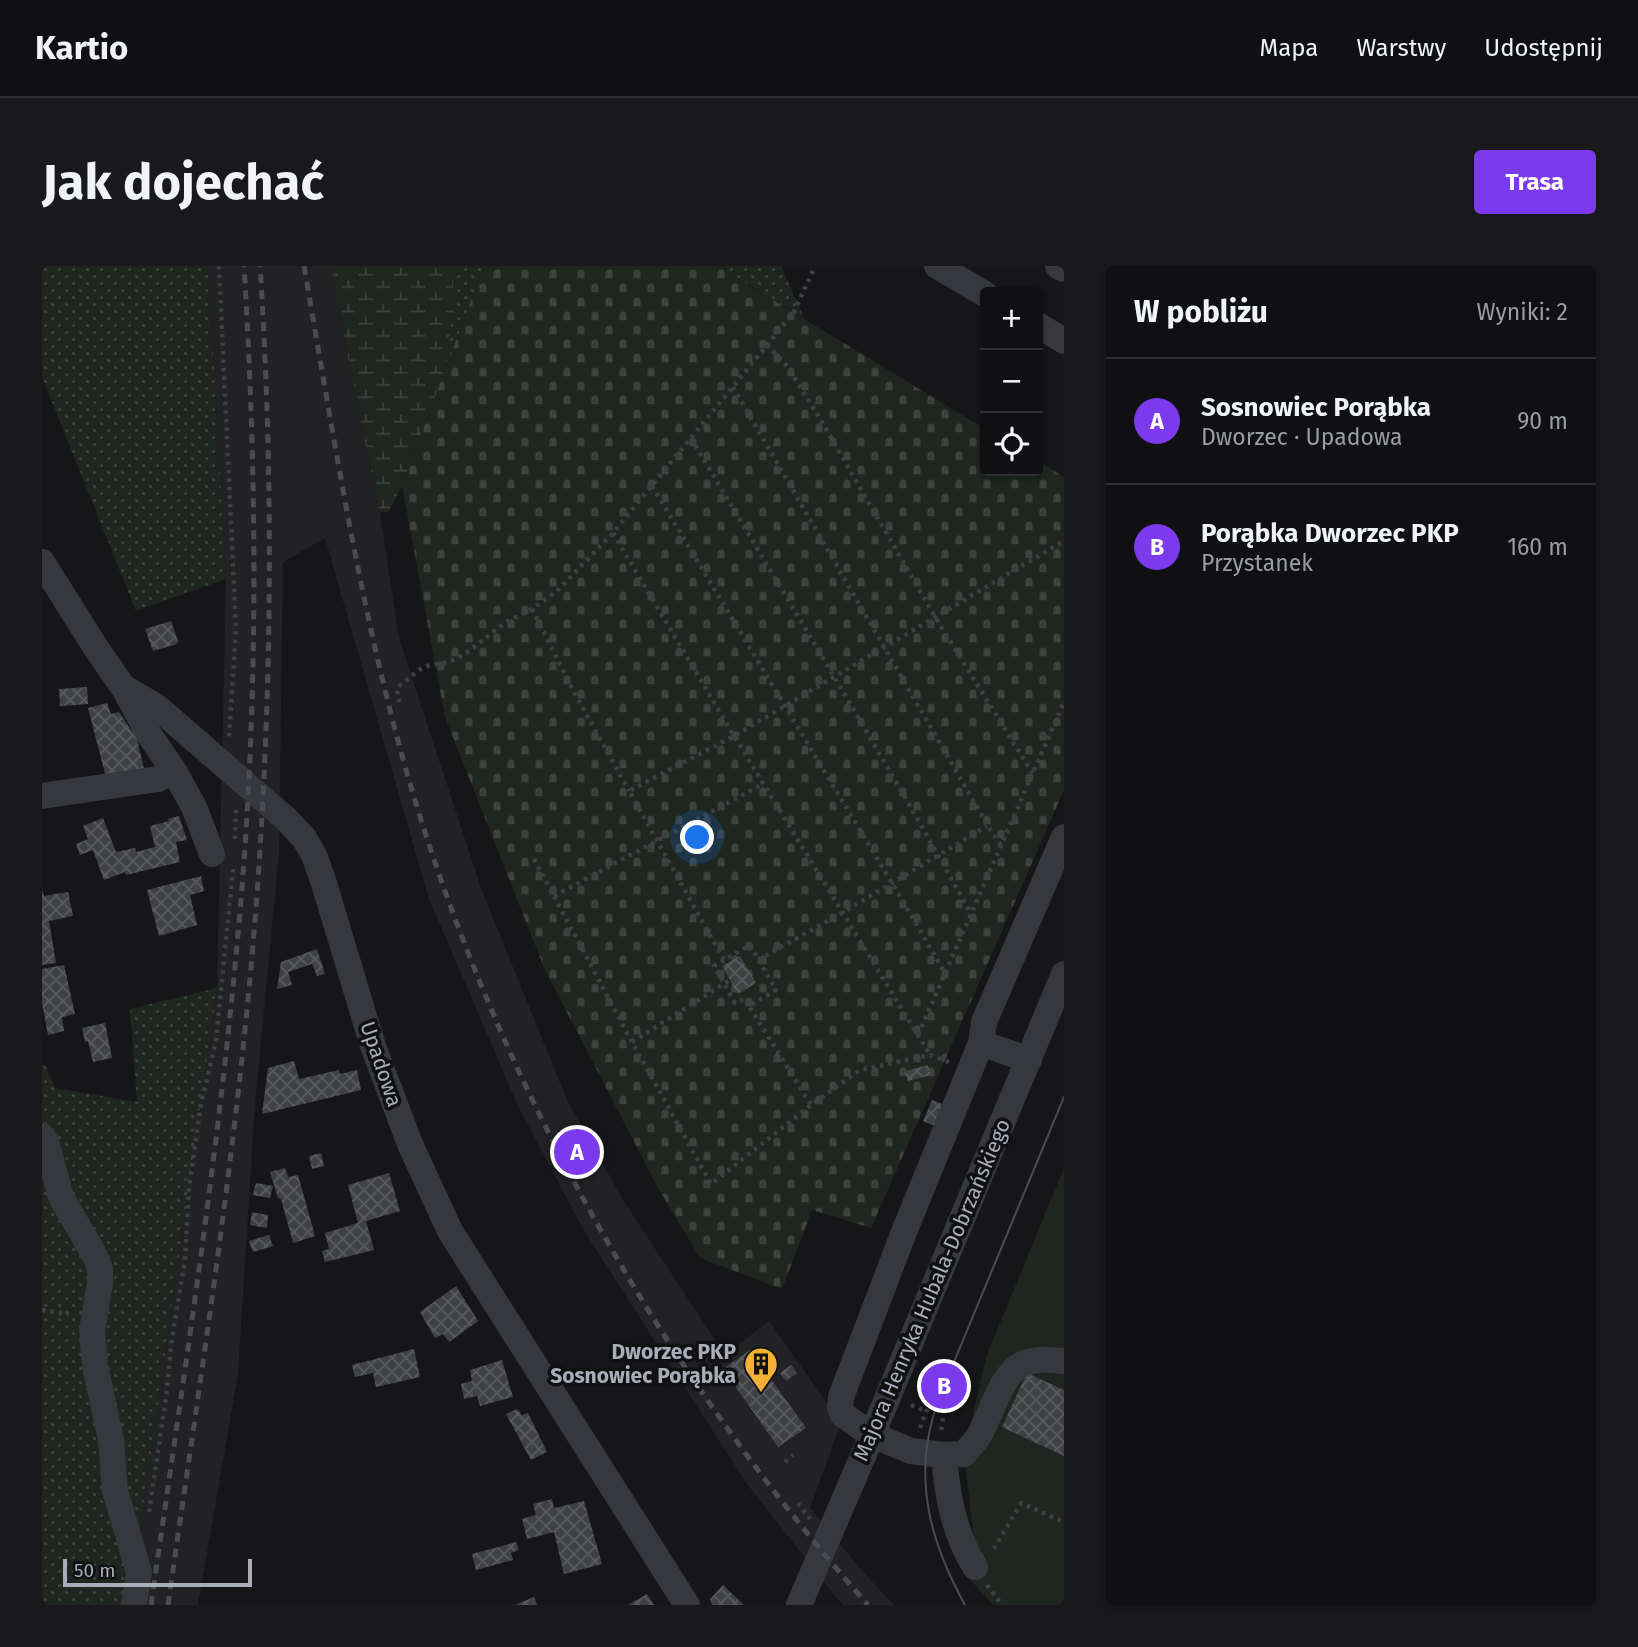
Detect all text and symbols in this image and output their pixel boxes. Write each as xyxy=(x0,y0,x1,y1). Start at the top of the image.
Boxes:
text: Kartio xyxy=(35,28,128,68)
text: Mapa xyxy=(1260,34,1318,62)
text: Warstwy xyxy=(1356,34,1446,62)
text: Udostępnij xyxy=(1484,34,1603,62)
button: Trasa xyxy=(1474,150,1596,214)
text: Jak dojechać xyxy=(42,153,324,212)
map controls xyxy=(980,287,1043,476)
button: + xyxy=(980,287,1043,350)
text: W pobliżu xyxy=(1134,294,1268,330)
text: Wyniki: 2 xyxy=(1476,298,1568,326)
button: − xyxy=(980,350,1043,413)
text: Sosnowiec Porąbka xyxy=(1201,392,1431,423)
text: A xyxy=(1150,407,1164,435)
text: 90 m xyxy=(1517,407,1568,435)
button: locate xyxy=(980,413,1043,476)
text: Dworzec · Upadowa xyxy=(1201,423,1403,451)
text: Porąbka Dworzec PKP xyxy=(1201,518,1459,549)
text: B xyxy=(1150,533,1164,561)
text: 160 m xyxy=(1507,533,1568,561)
text: Przystanek xyxy=(1201,549,1313,577)
your location xyxy=(680,820,714,854)
street label: Upadowa xyxy=(354,1018,408,1110)
street label: Majora Henryka Hubala-Dobrzańskiego xyxy=(848,1115,1016,1465)
pin: A xyxy=(554,1126,600,1178)
place label: Dworzec PKP Sosnowiec Porąbka xyxy=(550,1339,736,1389)
building icon: Dworzec PKP Sosnowiec Porąbka xyxy=(742,1345,780,1394)
pin: B xyxy=(921,1360,967,1412)
scale bar xyxy=(63,1556,252,1588)
text: 50 m xyxy=(74,1559,115,1582)

